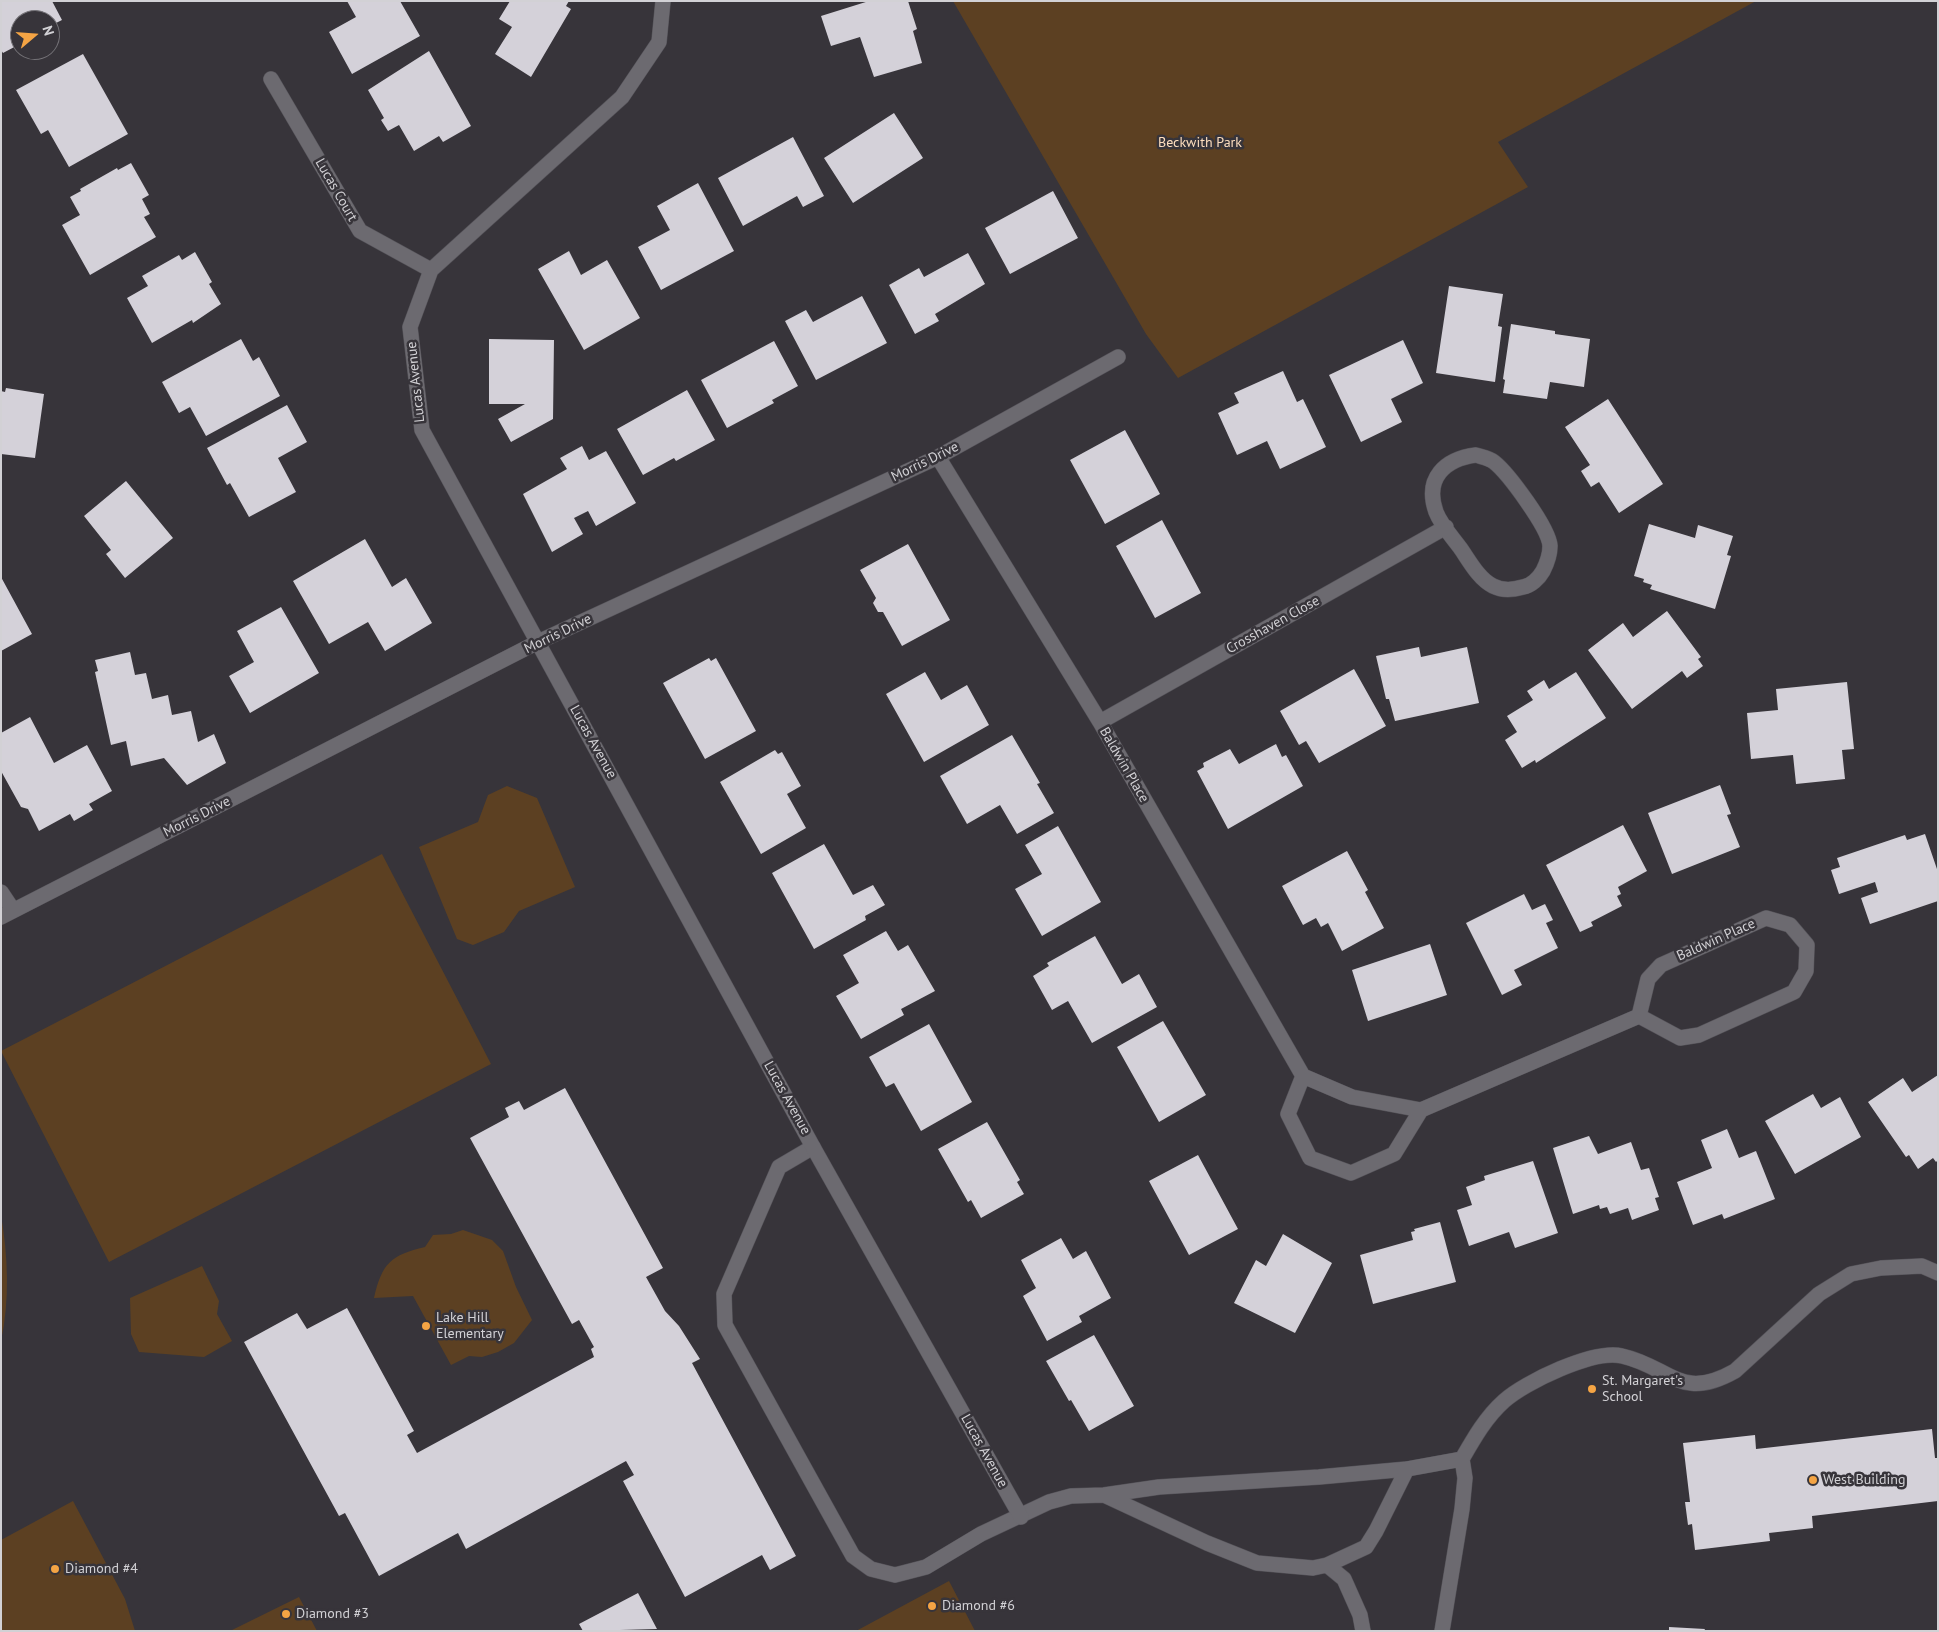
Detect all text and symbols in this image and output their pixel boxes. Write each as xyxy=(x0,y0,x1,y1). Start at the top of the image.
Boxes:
north arrow xyxy=(10,10,60,60)
text: N xyxy=(38,24,58,38)
park label: Beckwith Park xyxy=(1158,135,1242,151)
street label: Lucas Court xyxy=(311,156,361,224)
street label: Lucas Avenue xyxy=(403,341,429,423)
street label: Morris Drive xyxy=(889,438,961,486)
street label: Crosshaven Close xyxy=(1223,592,1323,658)
street label: Morris Drive xyxy=(522,610,594,658)
street label: Lucas Avenue xyxy=(566,702,620,782)
street label: Baldwin Place xyxy=(1096,724,1152,806)
street label: Morris Drive xyxy=(161,793,233,841)
street label: Baldwin Place xyxy=(1674,915,1758,965)
street label: Lucas Avenue xyxy=(760,1058,814,1138)
place label: Lake Hill Elementary xyxy=(436,1310,504,1342)
marker: Lake Hill Elementary xyxy=(420,1320,432,1332)
place label: St. Margaret's School xyxy=(1602,1373,1683,1405)
marker: St. Margaret's School xyxy=(1586,1383,1598,1395)
street label: Lucas Avenue xyxy=(957,1411,1011,1491)
place label: West Building xyxy=(1823,1472,1906,1488)
marker: West Building xyxy=(1807,1474,1819,1486)
place label: Diamond #4 xyxy=(65,1561,138,1577)
marker: Diamond #4 xyxy=(49,1563,61,1575)
place label: Diamond #6 xyxy=(942,1598,1015,1614)
marker: Diamond #6 xyxy=(926,1600,938,1612)
place label: Diamond #3 xyxy=(296,1606,369,1622)
marker: Diamond #3 xyxy=(280,1608,292,1620)

